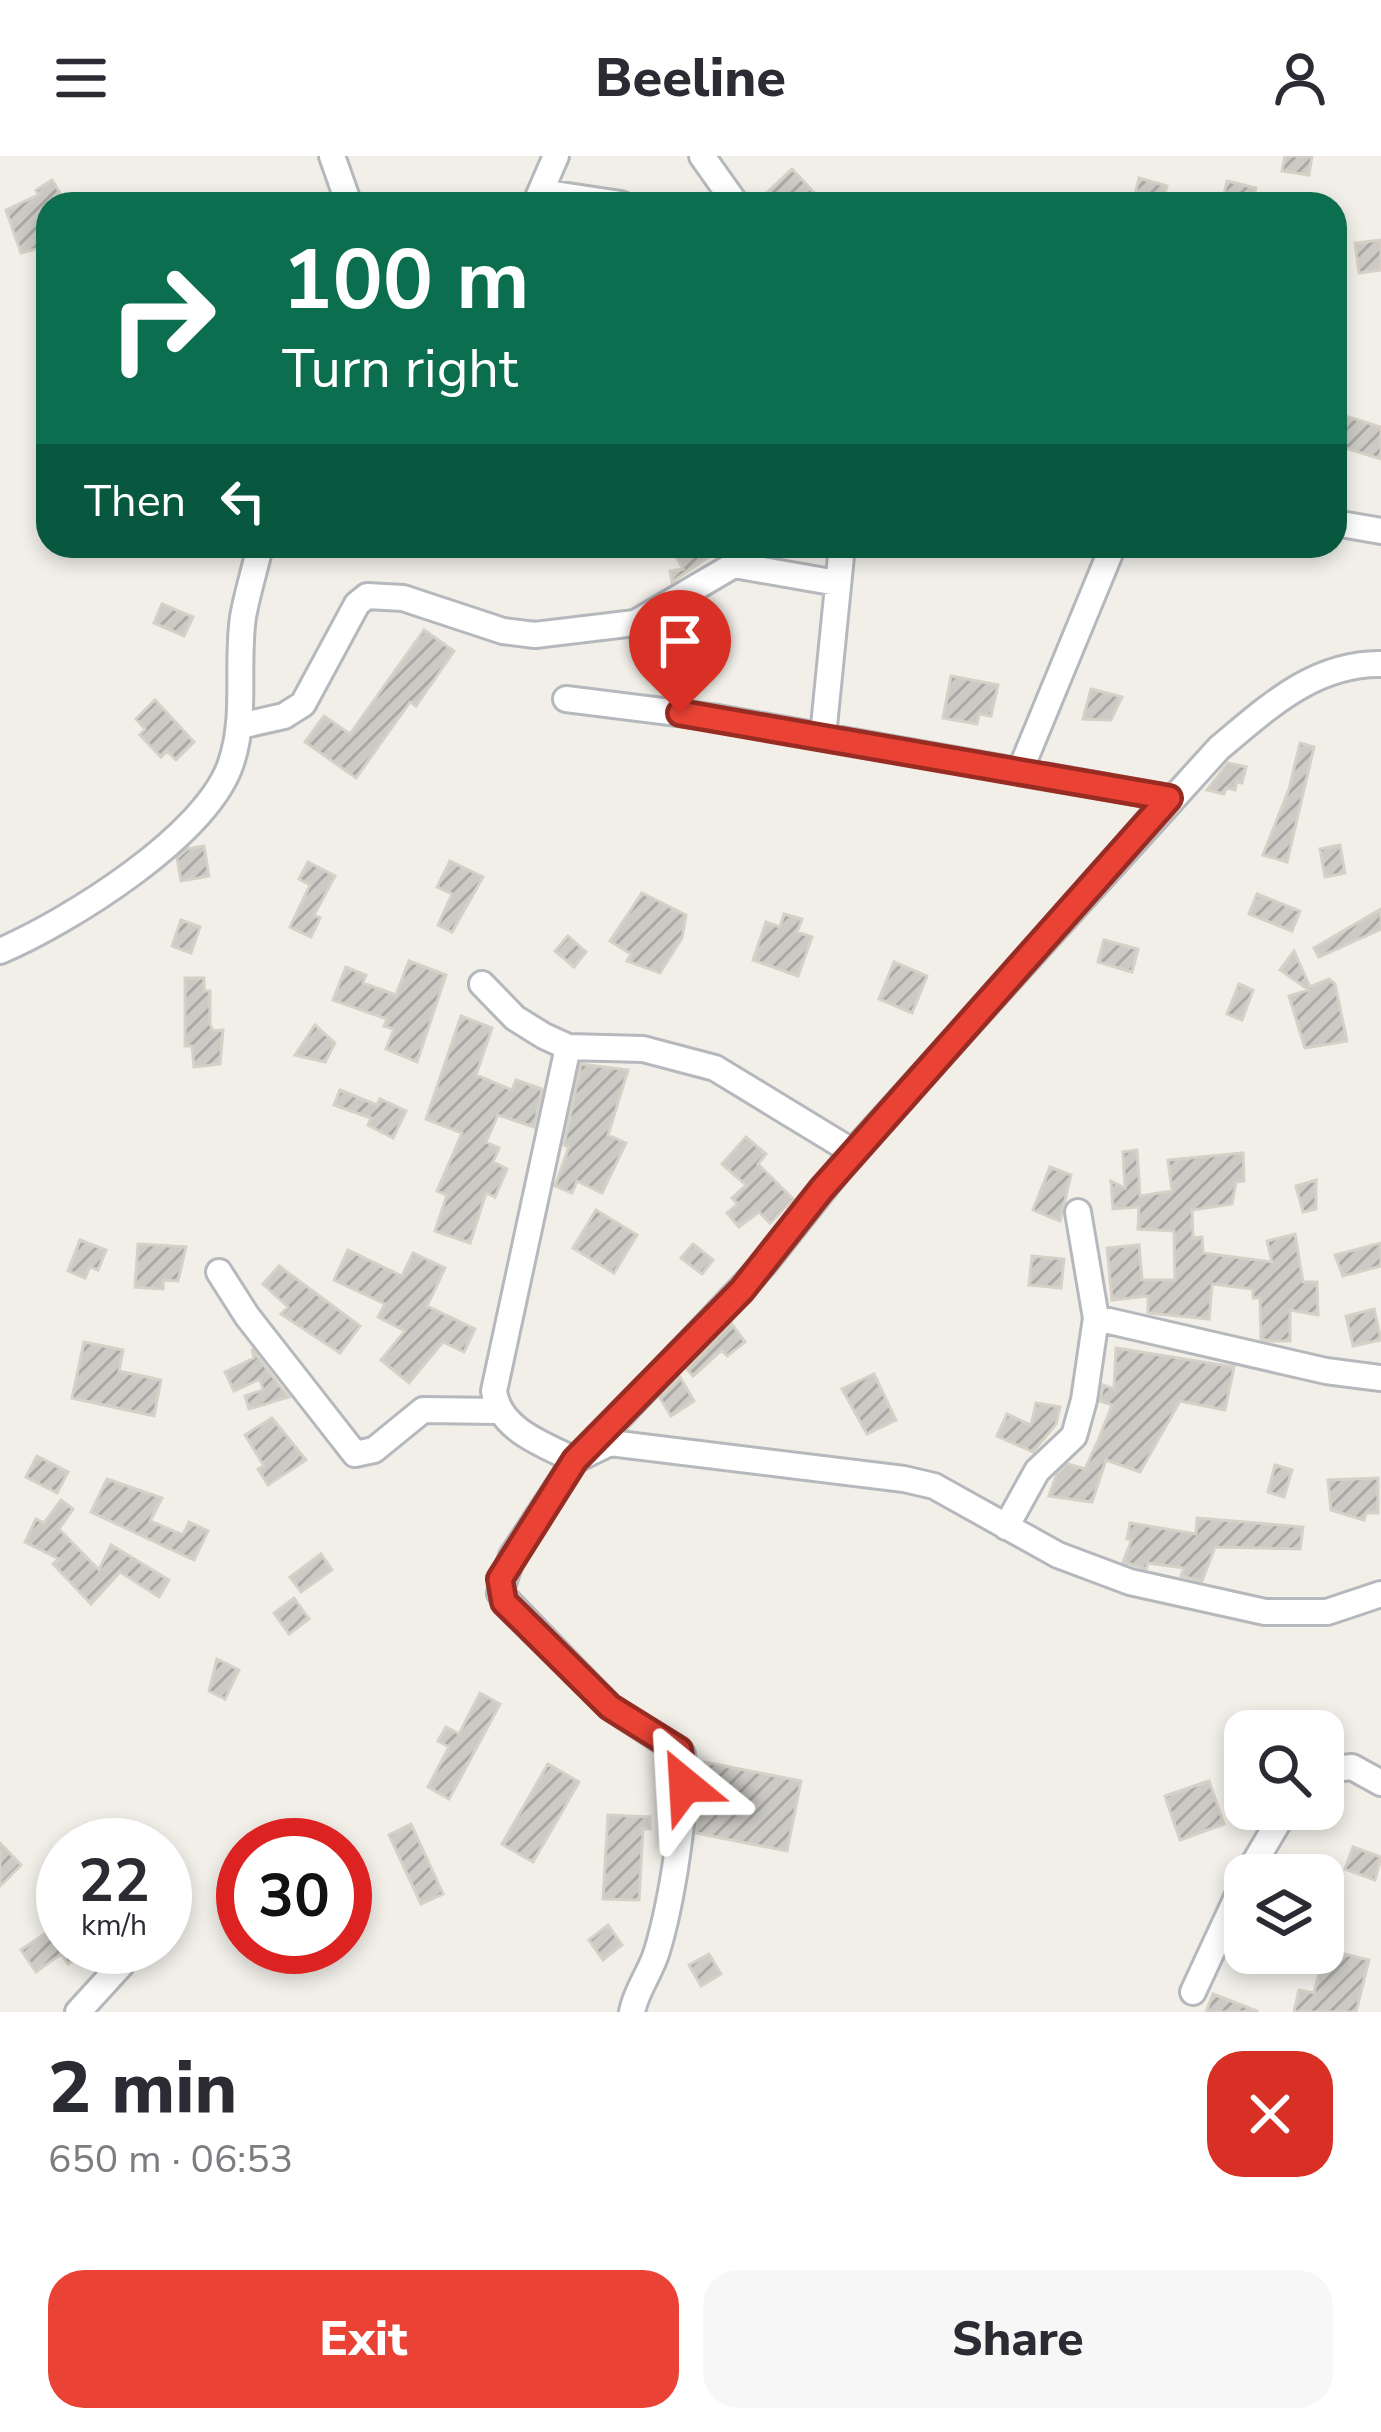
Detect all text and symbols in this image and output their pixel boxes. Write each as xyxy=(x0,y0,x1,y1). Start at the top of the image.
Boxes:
text: Beeline xyxy=(595,41,786,115)
icon: menu xyxy=(48,45,114,111)
icon: person xyxy=(1267,45,1333,111)
text: 100 m xyxy=(282,223,530,338)
icon: right xyxy=(84,240,240,396)
text: Turn right xyxy=(282,332,518,406)
icon: left xyxy=(210,468,276,534)
text: Then xyxy=(84,471,186,532)
pin xyxy=(629,590,731,713)
icon: arrive xyxy=(647,608,713,674)
map controls xyxy=(1224,1710,1344,1974)
button: search xyxy=(1224,1710,1344,1830)
position arrow xyxy=(622,1722,748,1848)
speed limit sign: 30 xyxy=(216,1818,372,1974)
text: 22 xyxy=(78,1840,150,1922)
button: layers xyxy=(1224,1854,1344,1974)
text: km/h xyxy=(81,1905,147,1946)
text: 2 min xyxy=(48,2039,237,2137)
button: close xyxy=(1207,2051,1333,2177)
text: 650 m · 06:53 xyxy=(48,2133,293,2186)
button: Exit xyxy=(48,2270,679,2408)
button: Share xyxy=(703,2270,1333,2408)

